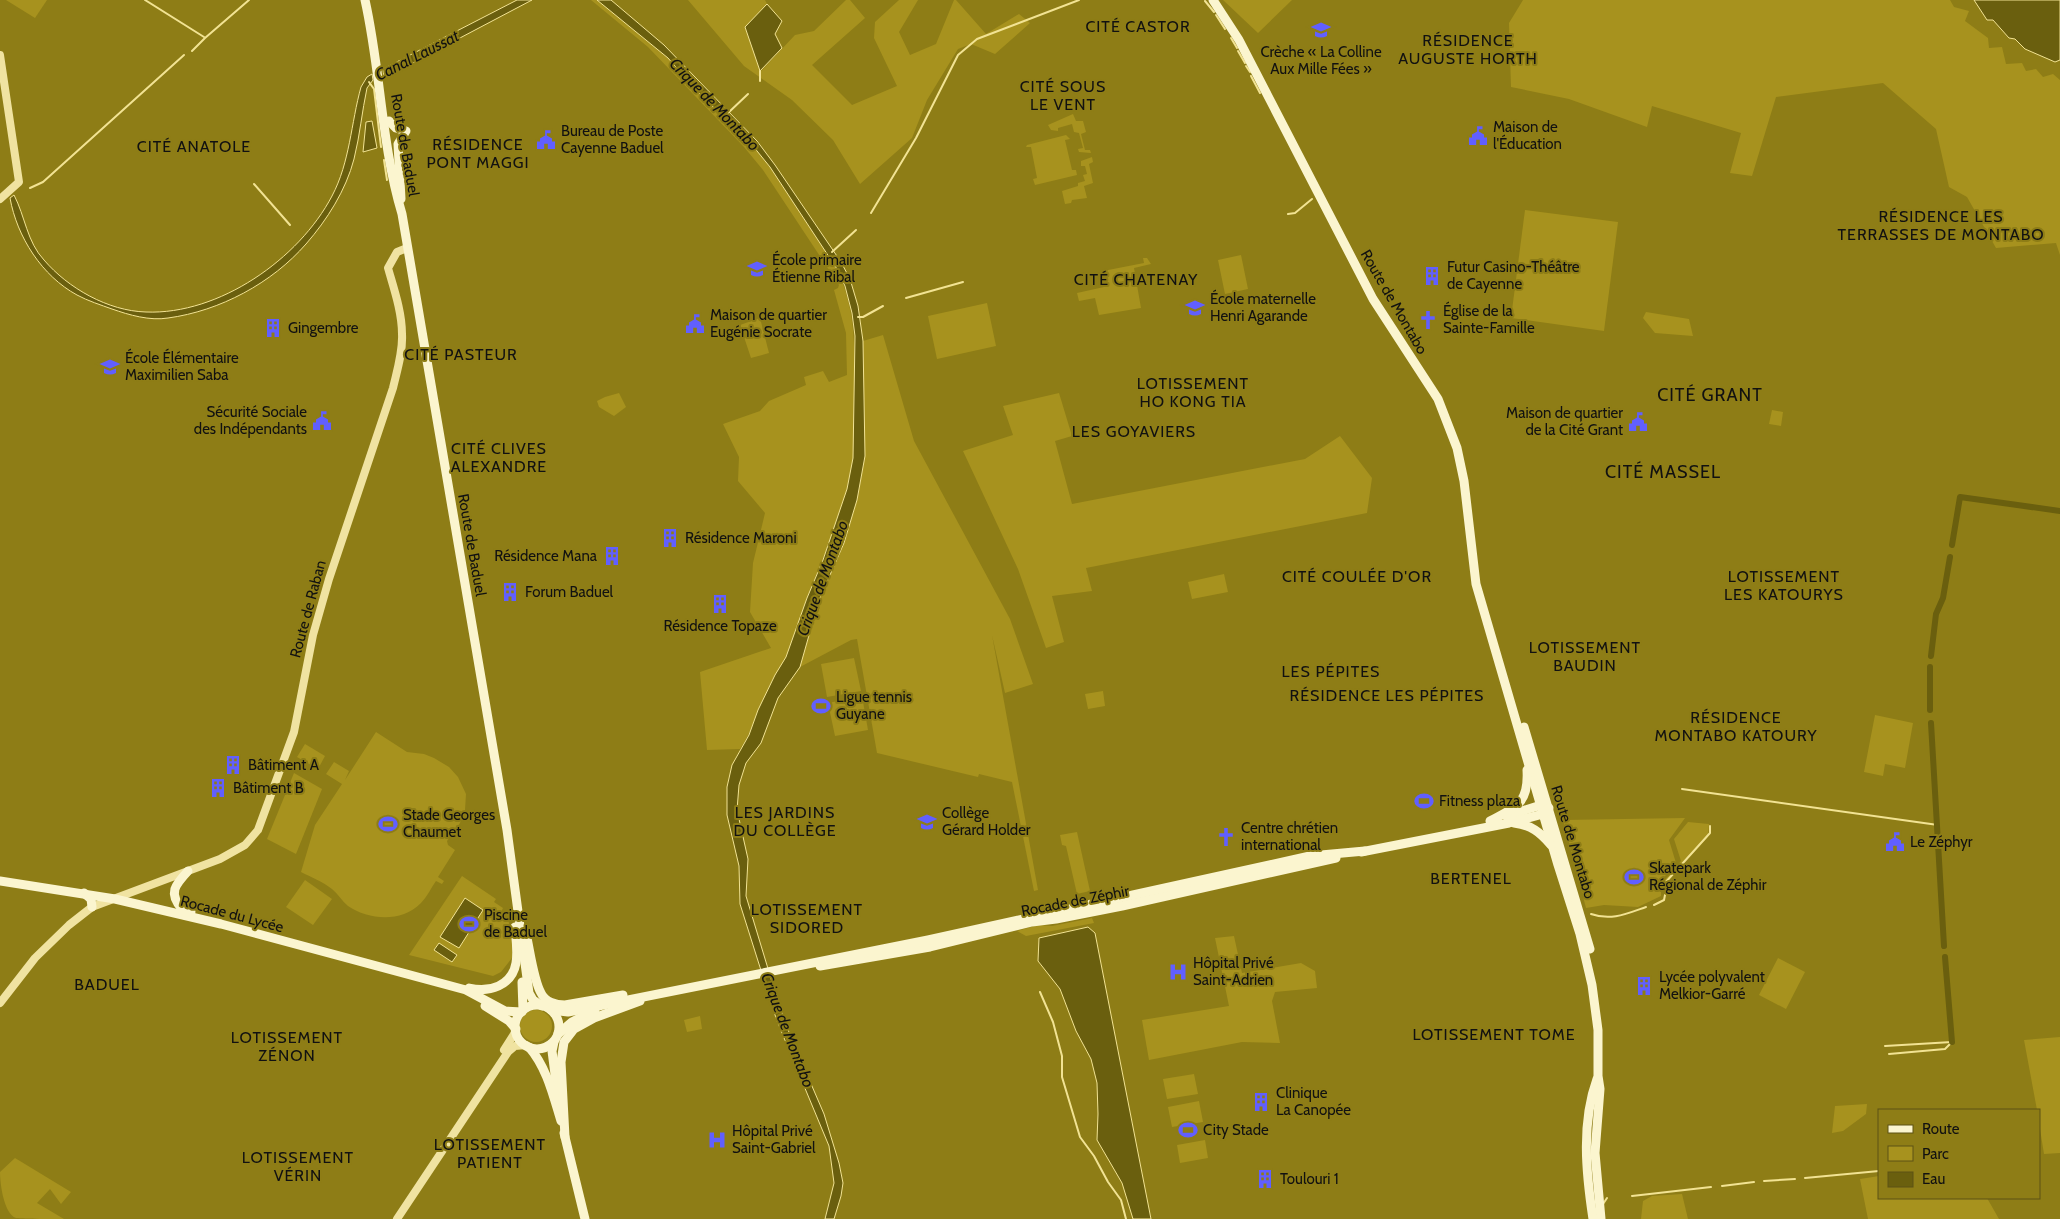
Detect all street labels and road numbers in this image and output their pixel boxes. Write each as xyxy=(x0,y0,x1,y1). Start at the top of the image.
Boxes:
street label: Route de Baduel xyxy=(387,92,423,198)
street label: Route de Montabo xyxy=(1357,247,1431,357)
street label: Route de Baduel xyxy=(454,492,490,598)
street label: Route de Raban xyxy=(286,558,330,660)
street label: Route de Montabo xyxy=(1547,783,1599,901)
street label: Rocade de Zéphir xyxy=(1019,882,1131,920)
street label: Rocade du Lycée xyxy=(179,892,286,936)

